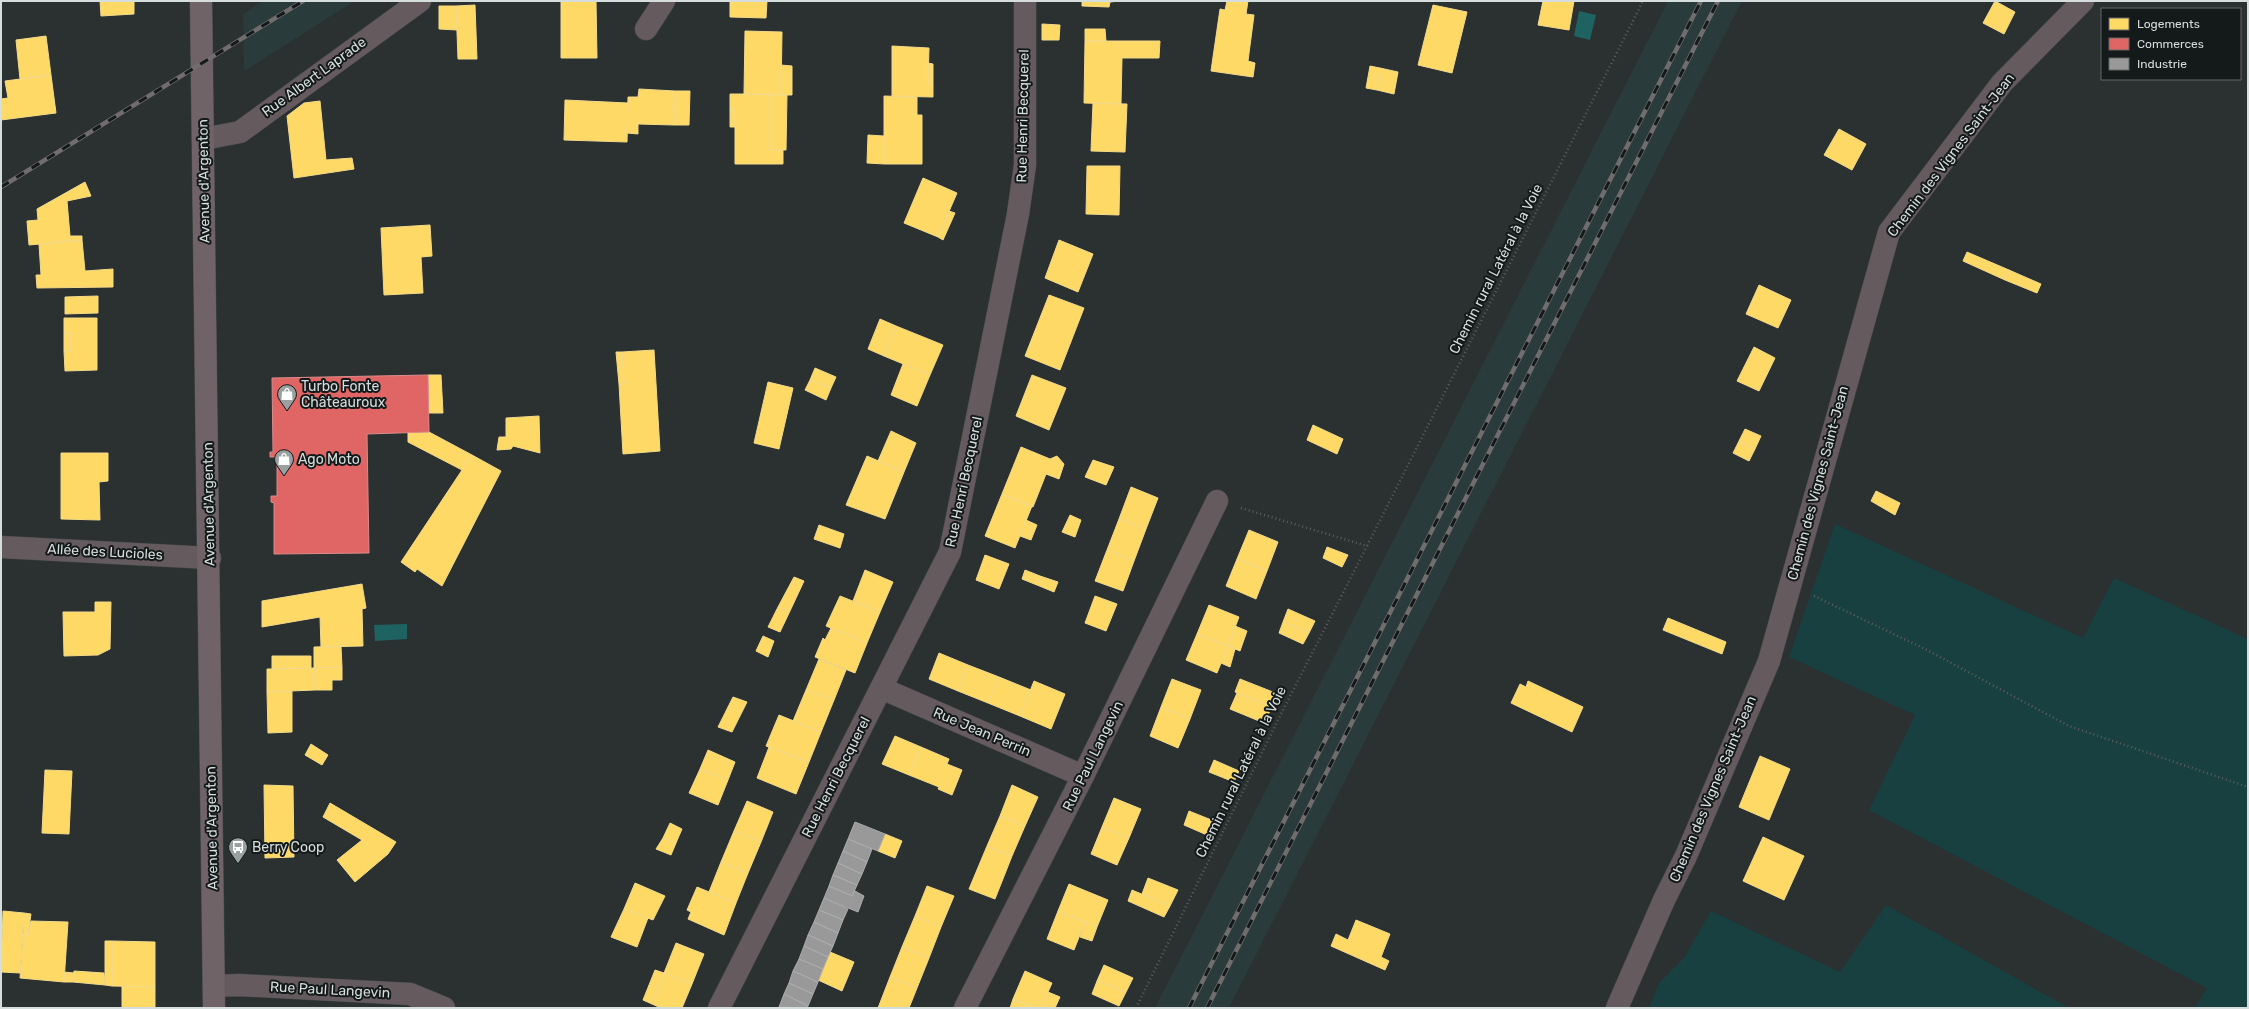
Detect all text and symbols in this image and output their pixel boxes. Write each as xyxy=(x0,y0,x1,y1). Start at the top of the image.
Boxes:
legend xyxy=(2101,8,2241,80)
text: Logements xyxy=(2137,17,2200,31)
street label: Rue Albert Laprade xyxy=(259,33,370,121)
text: Commerces xyxy=(2137,37,2204,51)
street label: Rue Henri Becquerel xyxy=(1013,49,1033,183)
text: Industrie xyxy=(2137,57,2187,71)
street label: Chemin des Vignes Saint-Jean xyxy=(1884,70,2018,240)
street label: Avenue d'Argenton xyxy=(194,119,214,243)
street label: Chemin rural Latéral à la Voie xyxy=(1446,181,1546,357)
place label: Turbo Fonte Châteauroux xyxy=(301,378,386,411)
shop icon: Turbo Fonte Châteauroux xyxy=(276,383,298,411)
street label: Chemin des Vignes Saint-Jean xyxy=(1784,384,1852,582)
street label: Rue Henri Becquerel xyxy=(942,415,986,549)
street label: Avenue d'Argenton xyxy=(199,442,219,566)
shop icon: Ago Moto xyxy=(273,448,295,476)
place label: Ago Moto xyxy=(298,451,360,468)
street label: Allée des Lucioles xyxy=(47,540,163,564)
street label: Chemin rural Latéral à la Voie xyxy=(1192,683,1290,860)
street label: Chemin des Vignes Saint-Jean xyxy=(1666,693,1760,885)
street label: Rue Paul Langevin xyxy=(1059,698,1127,814)
street label: Rue Jean Perrin xyxy=(931,704,1033,760)
street label: Rue Henri Becquerel xyxy=(798,714,874,840)
street label: Avenue d'Argenton xyxy=(202,766,222,890)
bus stop icon: Berry Coop xyxy=(227,836,249,864)
place label: Berry Coop xyxy=(252,839,324,856)
street label: Rue Paul Langevin xyxy=(269,978,391,1002)

